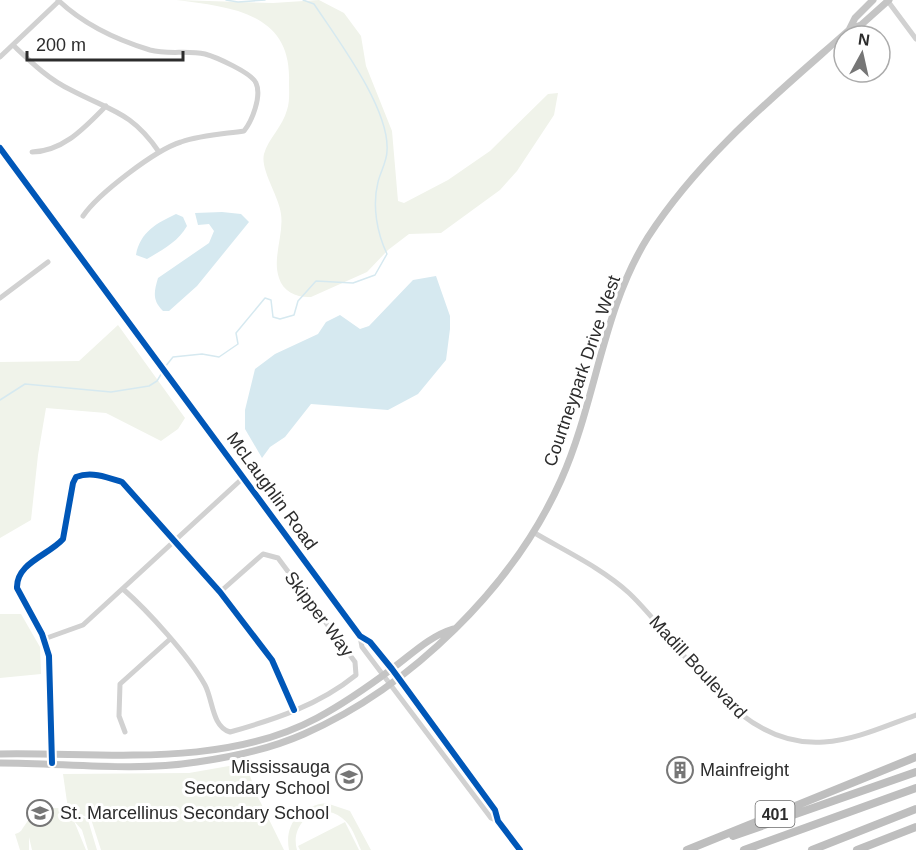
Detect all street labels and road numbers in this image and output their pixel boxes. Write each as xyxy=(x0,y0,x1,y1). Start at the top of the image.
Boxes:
street label: Courtneypark Drive West xyxy=(540,273,624,469)
street label: McLaughlin Road xyxy=(223,428,321,554)
street label: Skipper Way xyxy=(281,568,357,660)
street label: Madill Boulevard xyxy=(645,612,751,722)
road number: 401 xyxy=(756,801,794,827)

